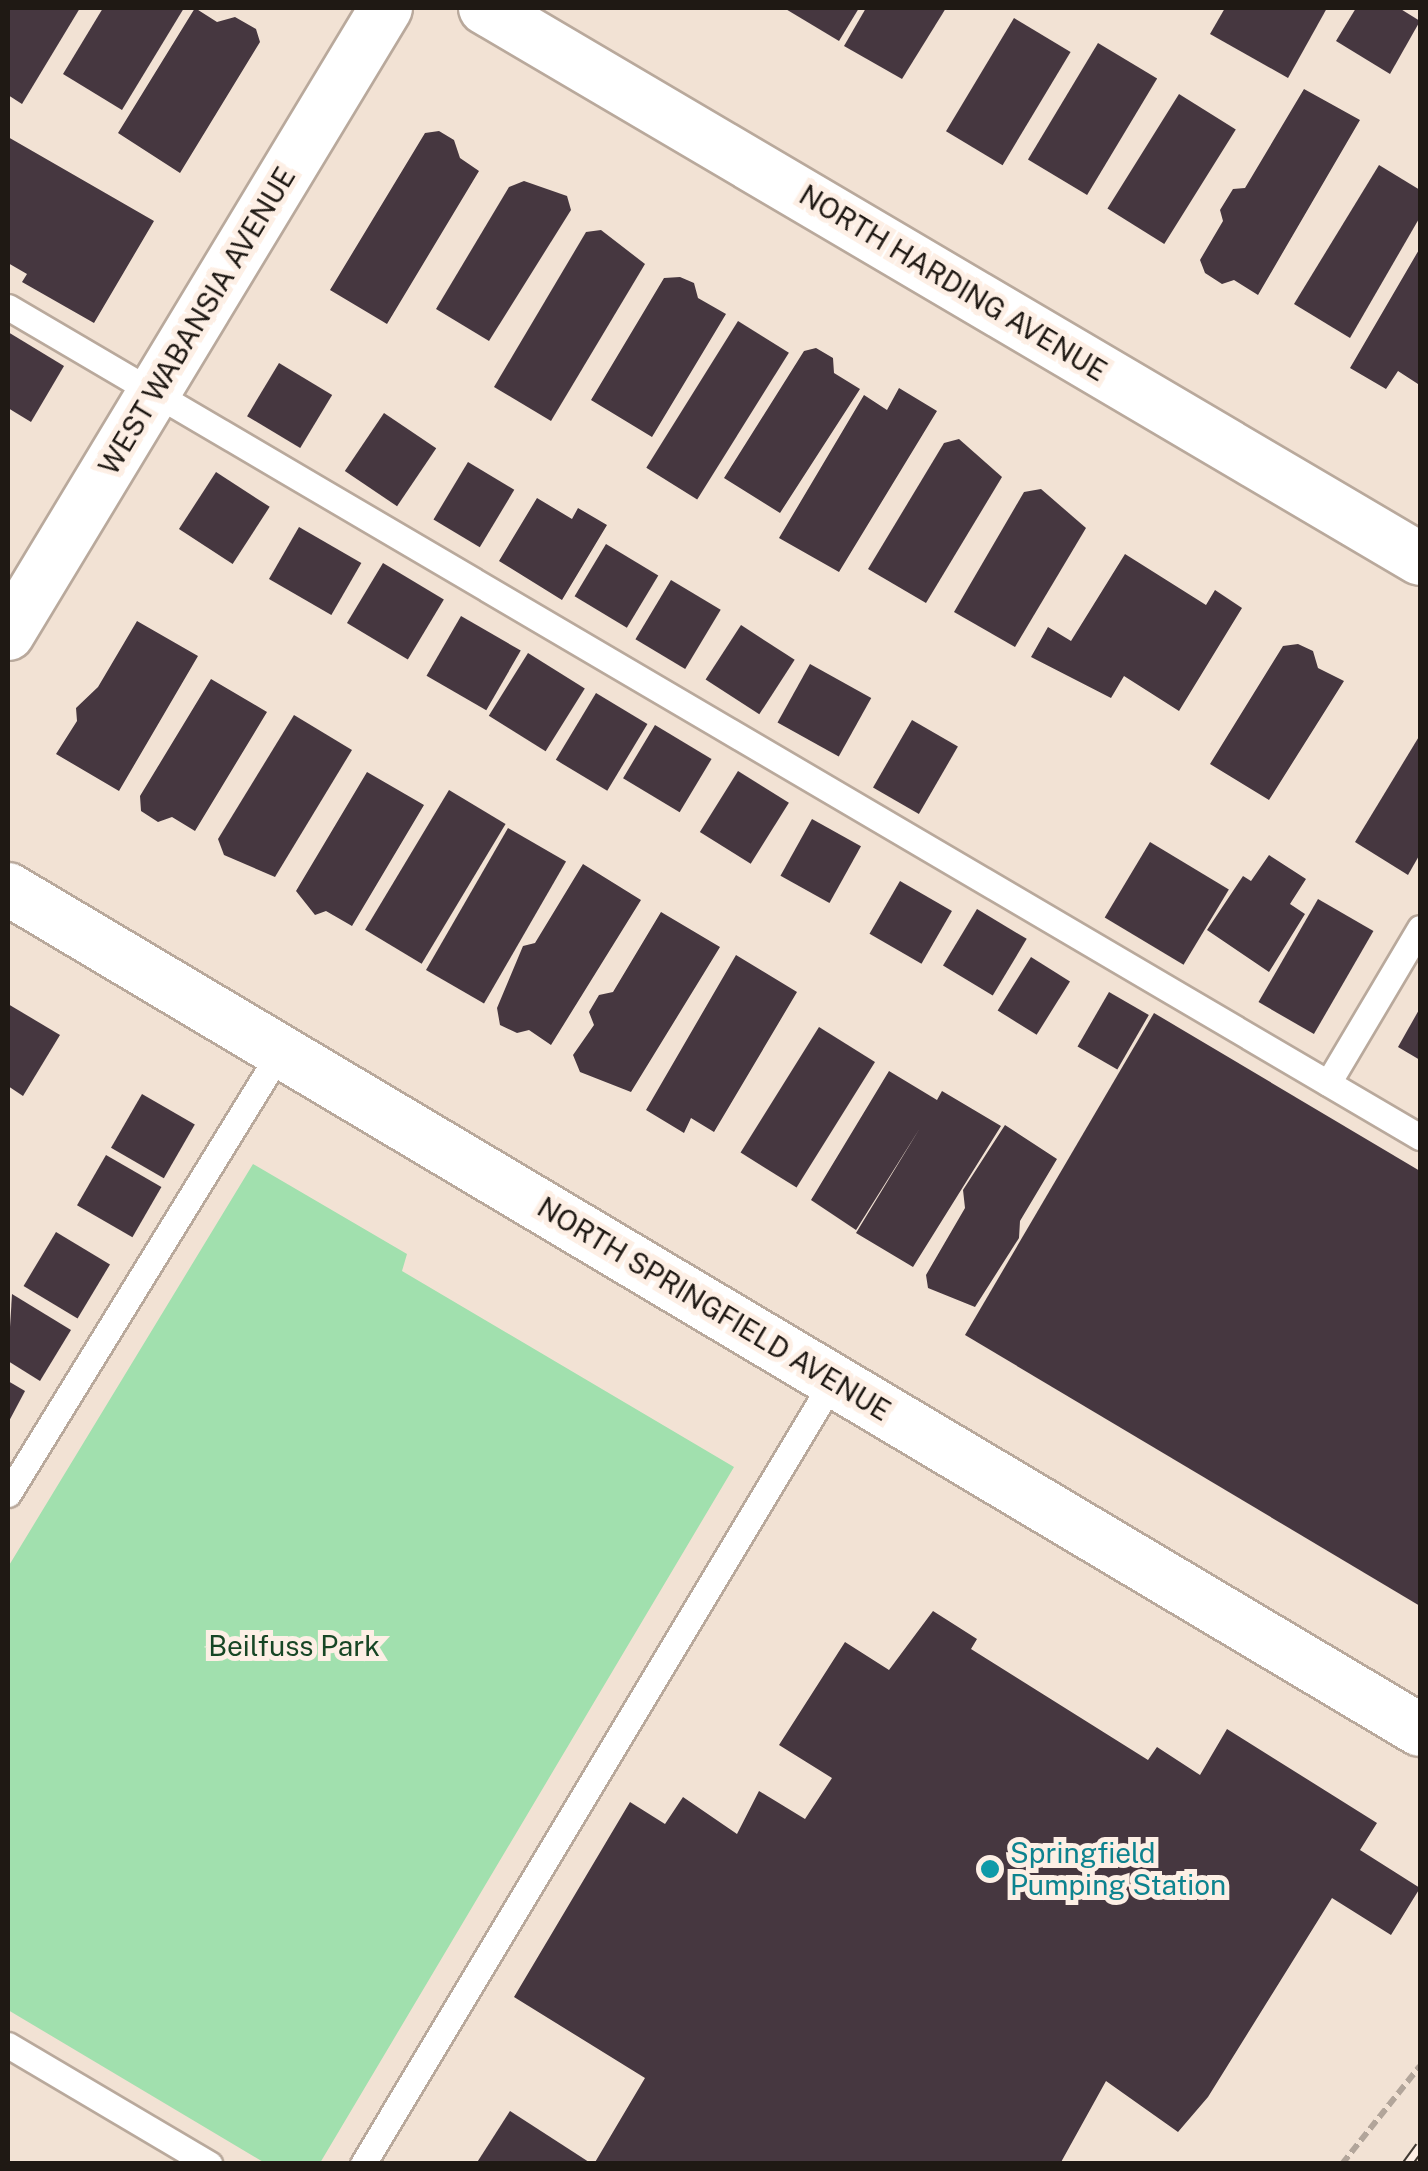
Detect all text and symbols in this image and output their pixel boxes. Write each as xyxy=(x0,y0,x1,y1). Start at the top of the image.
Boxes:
street label: WEST WABANSIA AVENUE xyxy=(92,161,302,481)
street label: NORTH HARDING AVENUE xyxy=(793,178,1113,388)
street label: NORTH SPRINGFIELD AVENUE xyxy=(531,1190,897,1428)
park label: Beilfuss Park xyxy=(208,1629,380,1663)
place label: Springfield Pumping Station xyxy=(1010,1836,1226,1902)
marker: Springfield Pumping Station xyxy=(979,1858,1001,1880)

